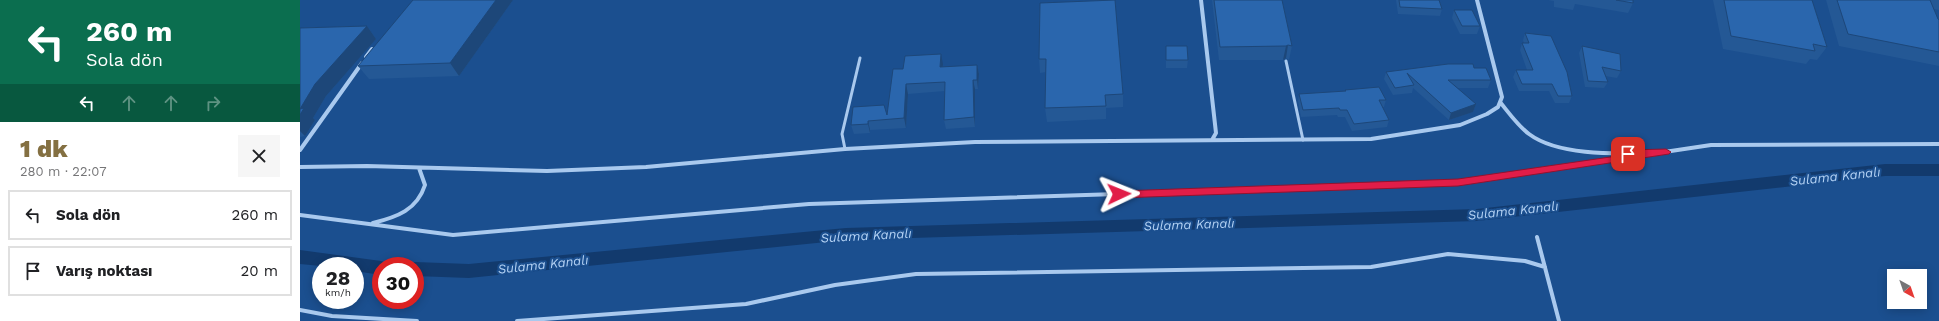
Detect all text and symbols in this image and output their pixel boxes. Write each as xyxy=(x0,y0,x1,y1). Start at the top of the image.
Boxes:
text: 260 m xyxy=(86,15,172,48)
icon: left xyxy=(20,16,72,68)
text: Sola dön xyxy=(86,49,163,70)
icon: left xyxy=(76,92,98,114)
icon: ahead xyxy=(118,92,140,114)
icon: ahead xyxy=(160,92,182,114)
icon: right xyxy=(202,92,224,114)
text: 1 dk xyxy=(20,135,68,163)
button: close xyxy=(238,135,280,177)
pin xyxy=(1611,137,1645,171)
icon: arrive xyxy=(1617,143,1639,165)
text: 280 m · 22:07 xyxy=(20,164,106,179)
water label: Sulama Kanalı xyxy=(1789,164,1881,189)
position arrow xyxy=(1098,173,1140,215)
water label: Sulama Kanalı xyxy=(1467,198,1559,223)
icon: left xyxy=(22,204,44,226)
text: Sola dön xyxy=(56,206,120,224)
text: 260 m xyxy=(231,206,278,224)
water label: Sulama Kanalı xyxy=(1143,215,1235,234)
water label: Sulama Kanalı xyxy=(820,226,912,245)
water label: Sulama Kanalı xyxy=(497,252,589,277)
speed limit sign: 30 xyxy=(372,257,424,309)
icon: arrive xyxy=(22,260,44,282)
text: Varış noktası xyxy=(56,262,153,280)
text: 20 m xyxy=(241,262,278,280)
text: 28 xyxy=(326,266,350,290)
north arrow xyxy=(1887,269,1927,309)
map controls xyxy=(1887,269,1927,309)
text: km/h xyxy=(325,287,351,298)

